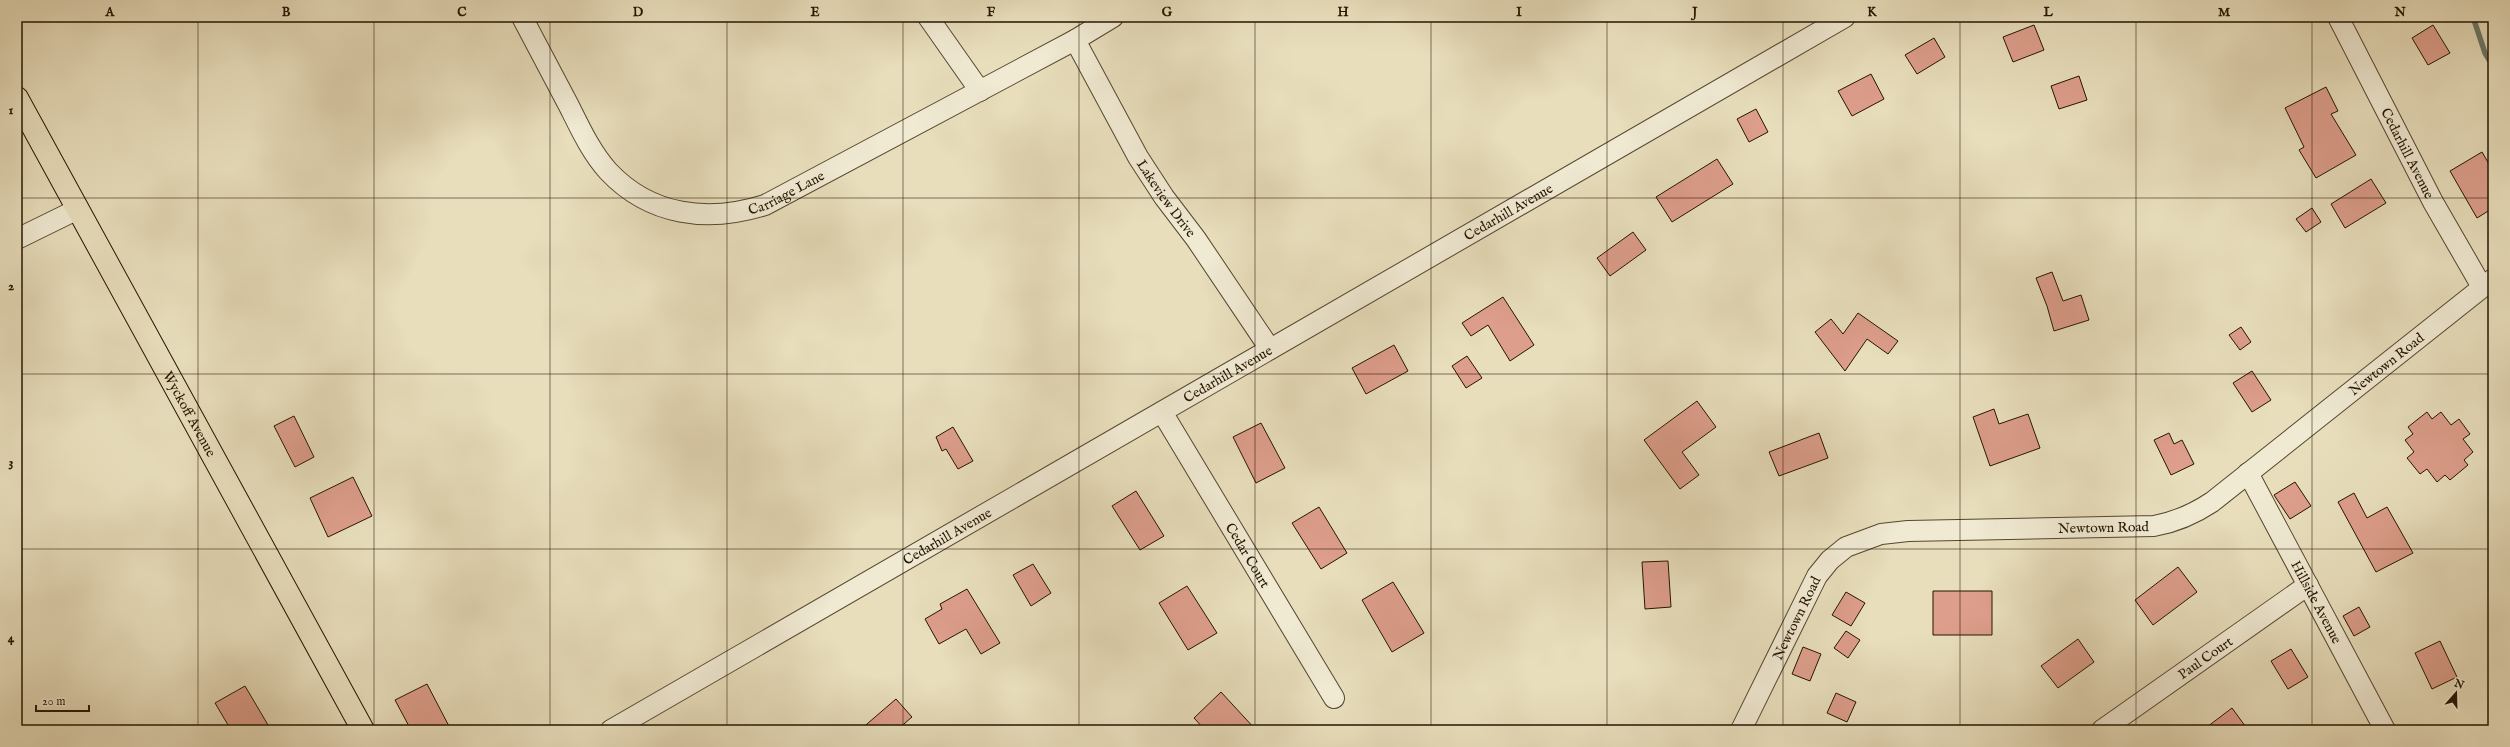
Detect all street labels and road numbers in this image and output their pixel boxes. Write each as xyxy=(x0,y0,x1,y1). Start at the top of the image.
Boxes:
street label: Cedarhill Avenue xyxy=(2376,105,2438,203)
street label: Lakeview Drive xyxy=(1132,156,1200,242)
street label: Carriage Lane xyxy=(746,167,828,219)
street label: Cedarhill Avenue xyxy=(1461,180,1557,245)
street label: Newtown Road xyxy=(2346,329,2428,400)
street label: Cedarhill Avenue xyxy=(1180,342,1276,407)
street label: Wyckoff Avenue xyxy=(158,368,220,461)
street label: Cedarhill Avenue xyxy=(900,504,996,570)
street label: Newtown Road xyxy=(2058,518,2150,538)
street label: Cedar Court xyxy=(1221,520,1274,592)
street label: Hillside Avenue xyxy=(2286,558,2346,648)
street label: Newtown Road xyxy=(1769,573,1826,663)
street label: Paul Court xyxy=(2175,633,2237,684)

